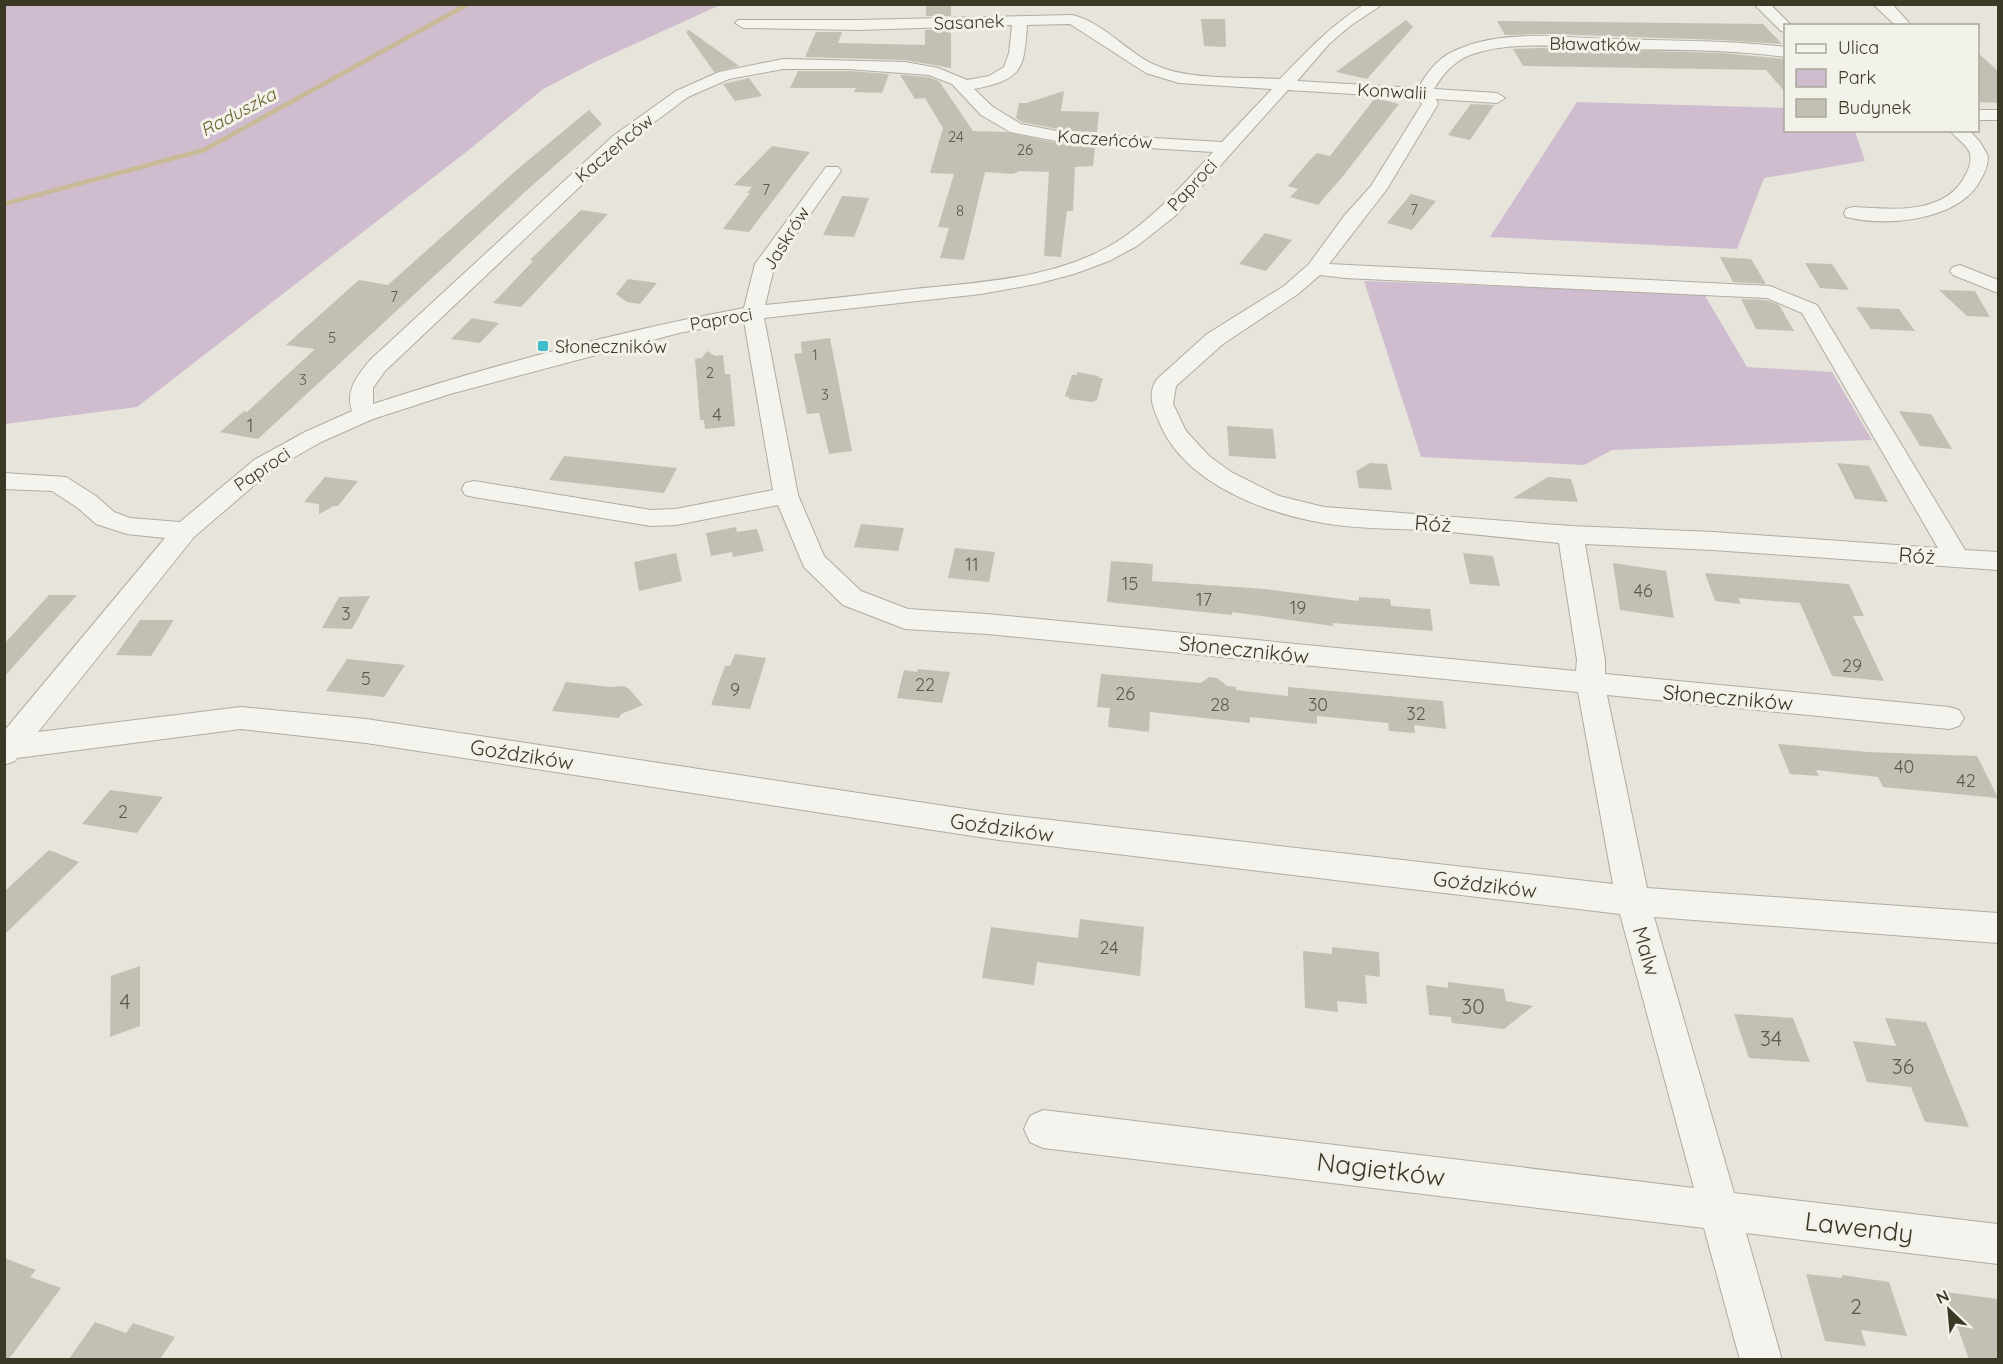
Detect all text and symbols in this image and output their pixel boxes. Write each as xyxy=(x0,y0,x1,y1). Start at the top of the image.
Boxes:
street label: Sasanek xyxy=(933,9,1005,35)
legend xyxy=(1784,24,1979,132)
street label: Bławatków xyxy=(1549,32,1641,56)
text: Ulica xyxy=(1838,36,1879,59)
text: Park xyxy=(1838,66,1876,89)
street label: Konwalii xyxy=(1357,78,1427,104)
water label: Raduszka xyxy=(196,82,281,141)
text: Budynek xyxy=(1838,96,1911,119)
street label: Kaczeńców xyxy=(570,109,658,187)
street label: Kaczeńców xyxy=(1057,124,1153,154)
house number: 24 xyxy=(948,127,964,146)
house number: 26 xyxy=(1017,140,1033,159)
street label: Paproci xyxy=(1162,154,1222,216)
house number: 7 xyxy=(762,180,770,199)
house number: 7 xyxy=(1410,200,1418,219)
house number: 8 xyxy=(956,201,964,220)
street label: Jaskrów xyxy=(758,202,814,274)
house number: 7 xyxy=(390,287,398,306)
street label: Paproci xyxy=(688,302,754,336)
house number: 5 xyxy=(328,328,336,347)
place label: Słoneczników xyxy=(555,335,667,358)
marker: Słoneczników xyxy=(536,339,550,353)
house number: 1 xyxy=(812,345,818,364)
house number: 2 xyxy=(706,363,714,382)
house number: 3 xyxy=(299,370,307,389)
house number: 3 xyxy=(821,385,829,404)
house number: 4 xyxy=(712,403,722,426)
house number: 1 xyxy=(247,414,253,437)
street label: Paproci xyxy=(229,442,295,496)
street label: Róż xyxy=(1414,509,1452,537)
street label: Róż xyxy=(1898,541,1936,569)
house number: 11 xyxy=(965,553,979,576)
house number: 15 xyxy=(1122,572,1138,595)
house number: 46 xyxy=(1633,579,1653,602)
house number: 17 xyxy=(1196,588,1212,611)
house number: 19 xyxy=(1290,596,1306,619)
house number: 3 xyxy=(341,602,351,625)
street label: Słoneczników xyxy=(1178,629,1311,669)
house number: 29 xyxy=(1842,654,1862,677)
house number: 5 xyxy=(361,667,371,690)
house number: 22 xyxy=(915,673,935,696)
house number: 9 xyxy=(730,678,740,701)
street label: Słoneczników xyxy=(1662,678,1794,716)
house number: 26 xyxy=(1115,682,1135,705)
house number: 28 xyxy=(1210,693,1230,716)
house number: 30 xyxy=(1308,693,1328,716)
house number: 32 xyxy=(1406,702,1426,725)
street label: Goździków xyxy=(468,733,576,775)
house number: 40 xyxy=(1894,755,1914,778)
house number: 42 xyxy=(1956,769,1976,792)
house number: 2 xyxy=(118,800,128,823)
street label: Goździków xyxy=(949,807,1056,847)
street label: Goździków xyxy=(1432,865,1539,903)
street label: Malw xyxy=(1628,923,1666,979)
house number: 24 xyxy=(1099,936,1119,959)
house number: 4 xyxy=(119,988,131,1014)
house number: 30 xyxy=(1461,993,1485,1019)
house number: 34 xyxy=(1760,1025,1782,1051)
house number: 36 xyxy=(1892,1053,1914,1079)
street label: Nagietków xyxy=(1315,1145,1447,1193)
street label: Lawendy xyxy=(1803,1204,1915,1250)
north arrow xyxy=(1919,1280,1979,1340)
text: N xyxy=(1933,1285,1952,1308)
house number: 2 xyxy=(1850,1293,1862,1319)

